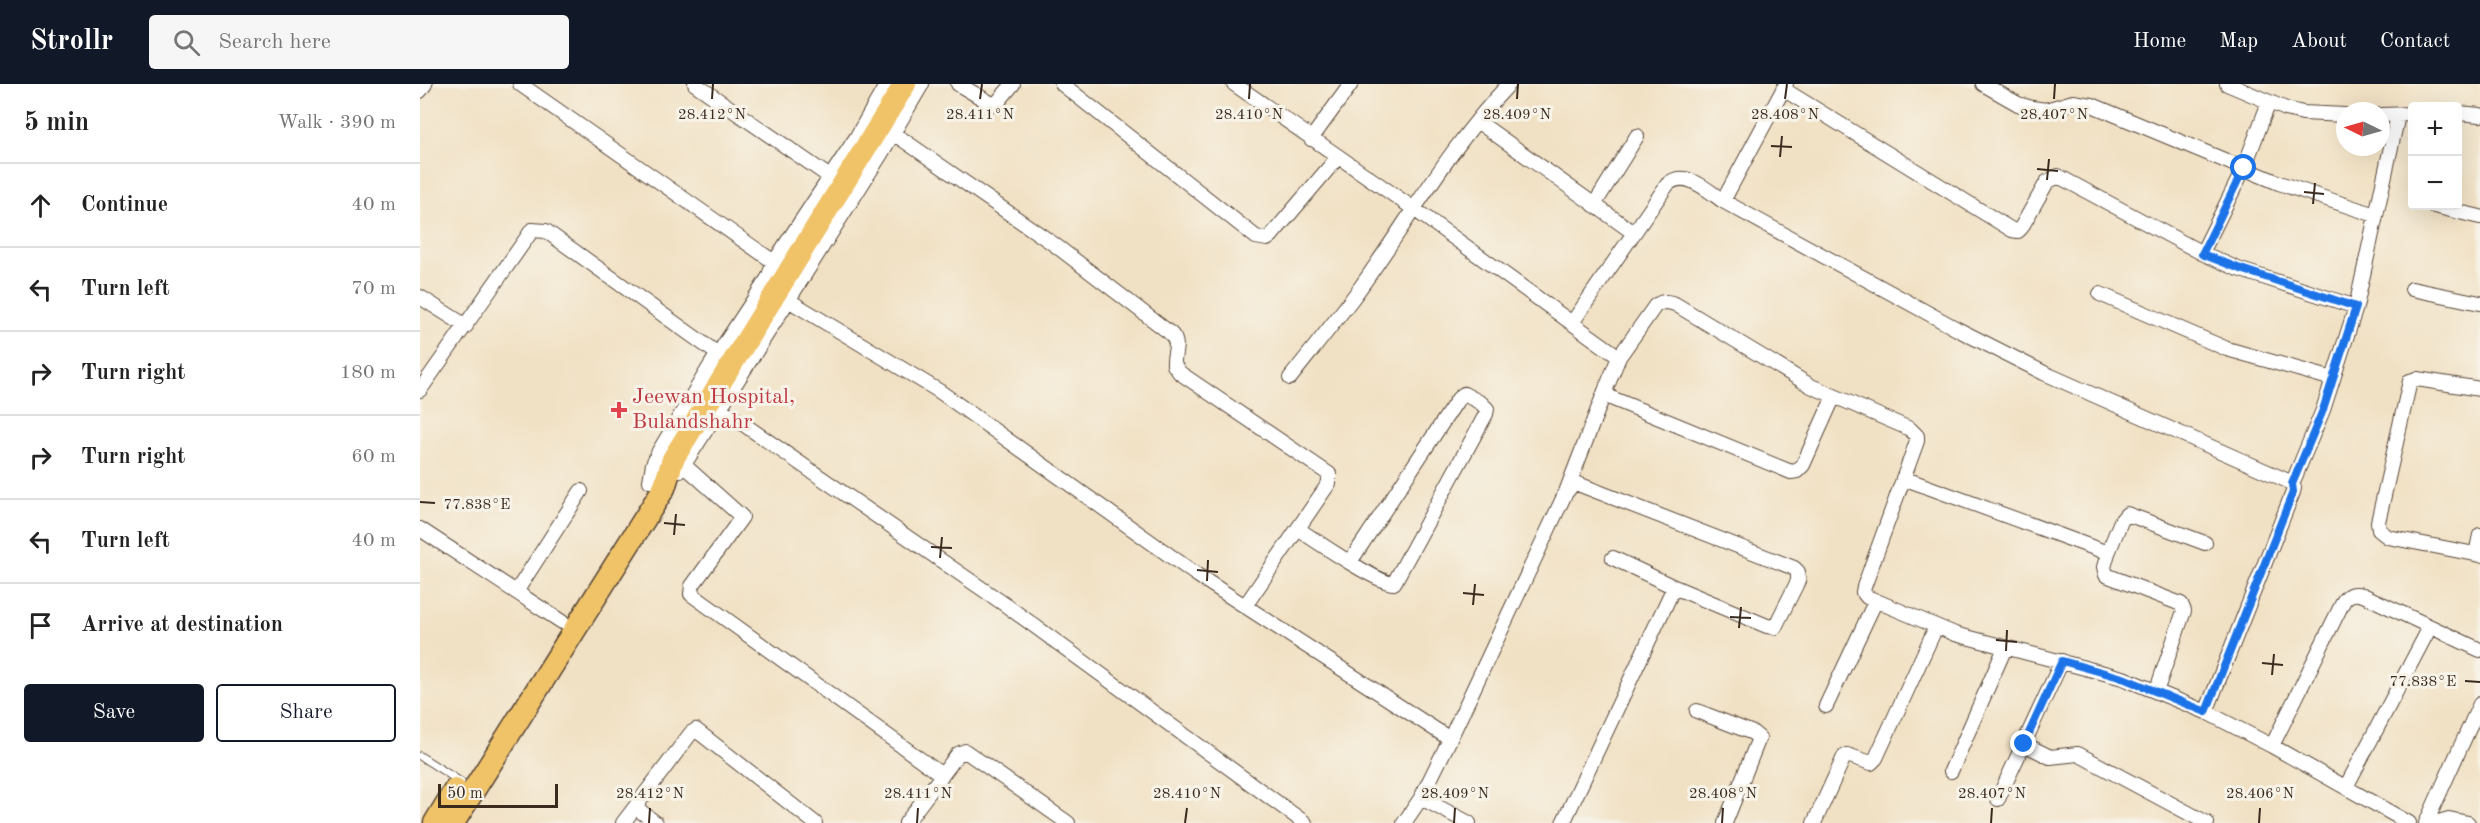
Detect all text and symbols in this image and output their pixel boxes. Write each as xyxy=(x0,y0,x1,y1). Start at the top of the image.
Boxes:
search box xyxy=(149,15,569,69)
icon: search xyxy=(170,26,203,59)
text: Strollr xyxy=(30,28,113,56)
text: Search here xyxy=(218,31,331,53)
text: Home xyxy=(2133,31,2186,52)
text: Map xyxy=(2219,31,2258,52)
text: About xyxy=(2291,31,2347,52)
text: Contact xyxy=(2380,31,2450,52)
north arrow xyxy=(2336,102,2390,156)
map controls xyxy=(2408,102,2462,210)
button: + xyxy=(2408,102,2462,156)
text: 28.412°N xyxy=(678,108,746,123)
text: 28.411°N xyxy=(946,108,1014,123)
text: 28.410°N xyxy=(1215,108,1283,123)
text: 28.409°N xyxy=(1483,108,1551,123)
text: 28.408°N xyxy=(1751,108,1819,123)
text: 28.407°N xyxy=(2020,108,2088,123)
text: 5 min xyxy=(24,110,89,136)
text: Walk · 390 m xyxy=(277,113,396,133)
route start xyxy=(2230,154,2256,180)
button: − xyxy=(2408,156,2462,210)
icon: ahead xyxy=(24,189,57,222)
text: Continue xyxy=(81,194,168,216)
text: 40 m xyxy=(351,195,396,215)
icon: left xyxy=(24,273,57,306)
text: Turn left xyxy=(81,278,170,300)
text: 70 m xyxy=(351,279,396,299)
icon: right xyxy=(24,357,57,390)
text: Turn right xyxy=(81,362,185,384)
text: 180 m xyxy=(340,363,396,383)
place label: Jeewan Hospital, Bulandshahr xyxy=(632,386,795,433)
marker: Jeewan Hospital, Bulandshahr xyxy=(610,401,628,419)
icon: right xyxy=(24,441,57,474)
text: Turn right xyxy=(81,446,185,468)
text: 60 m xyxy=(351,447,396,467)
text: 77.838°E xyxy=(444,498,510,513)
icon: left xyxy=(24,525,57,558)
text: Turn left xyxy=(81,530,170,552)
text: 40 m xyxy=(351,531,396,551)
icon: arrive xyxy=(24,609,57,642)
text: Arrive at destination xyxy=(81,614,283,636)
text: 77.838°E xyxy=(2390,675,2456,690)
button: Save xyxy=(24,684,204,742)
button: Share xyxy=(216,684,396,742)
route end xyxy=(2010,730,2036,756)
scale bar xyxy=(438,781,558,808)
text: 50 m xyxy=(447,786,483,802)
text: 28.412°N xyxy=(616,787,684,802)
text: 28.411°N xyxy=(884,787,952,802)
text: 28.410°N xyxy=(1153,787,1221,802)
text: 28.409°N xyxy=(1421,787,1489,802)
text: 28.408°N xyxy=(1689,787,1757,802)
text: 28.407°N xyxy=(1958,787,2026,802)
text: 28.406°N xyxy=(2226,787,2294,802)

